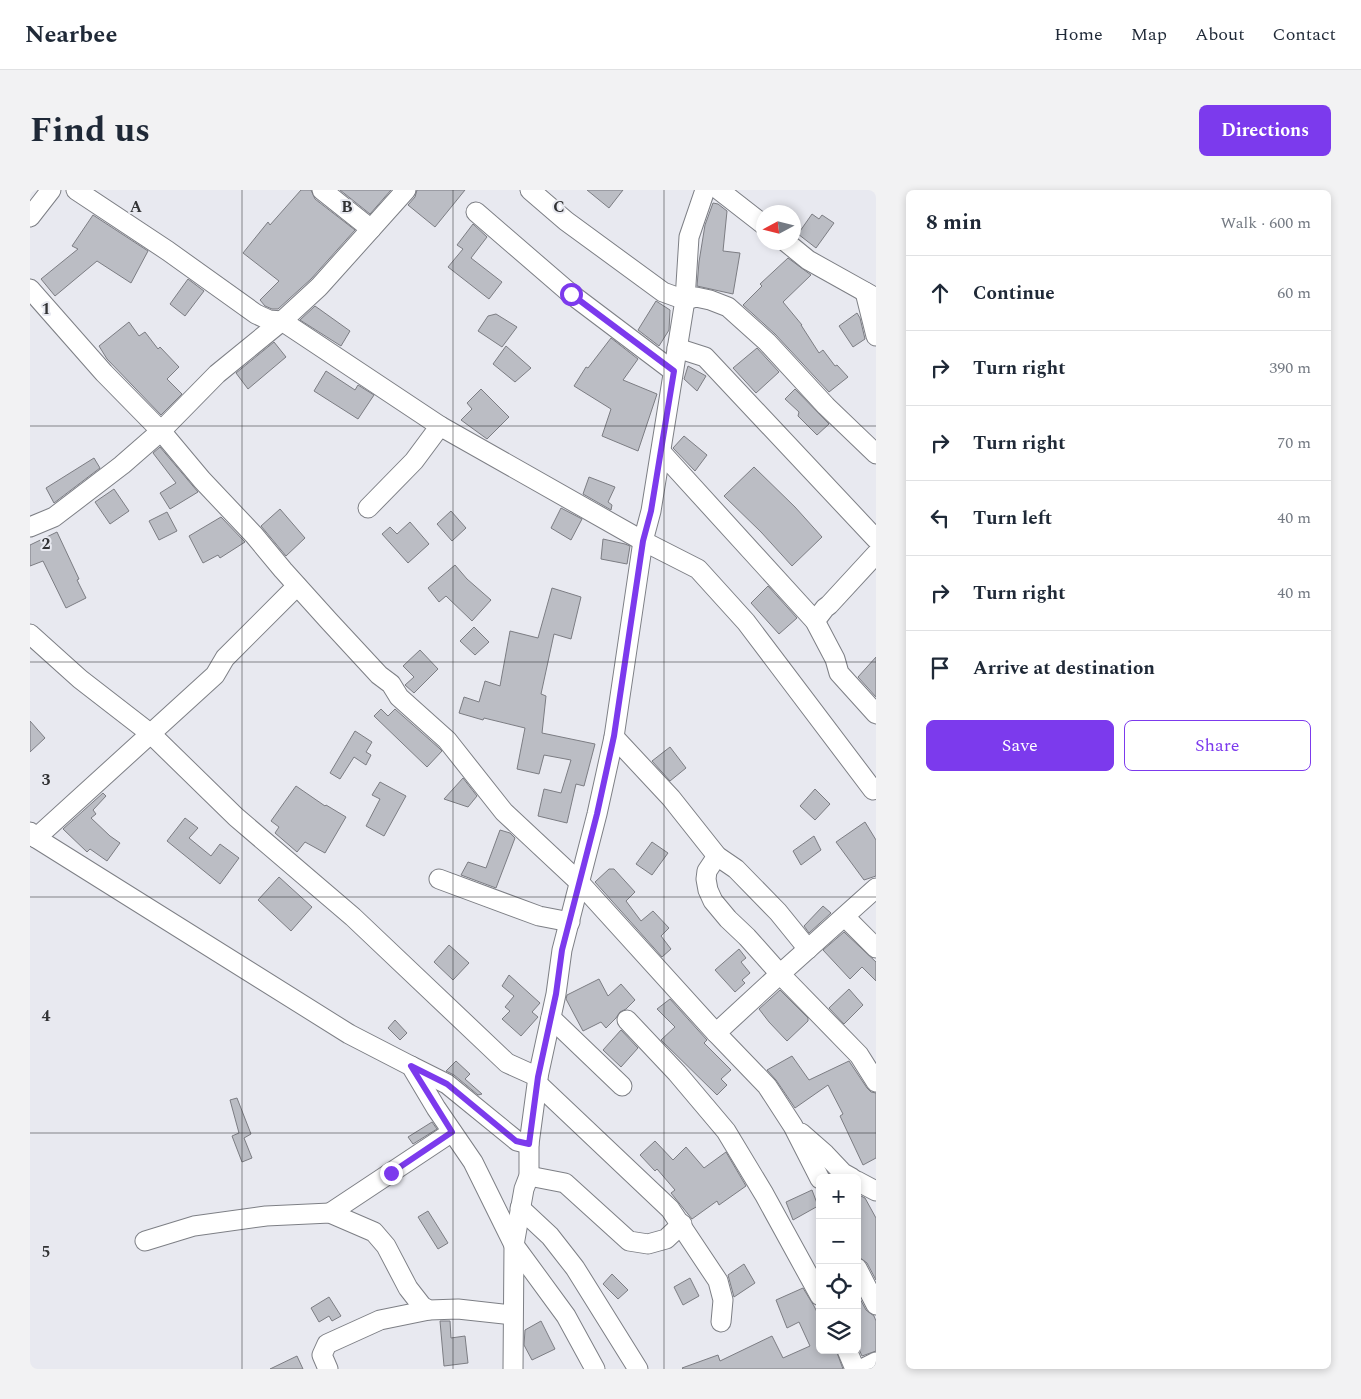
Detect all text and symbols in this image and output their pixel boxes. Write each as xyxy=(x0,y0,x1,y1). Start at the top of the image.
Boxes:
text: Nearbee xyxy=(25,17,117,53)
text: Home xyxy=(1054,21,1103,48)
text: Map xyxy=(1131,21,1167,48)
text: About xyxy=(1195,21,1245,48)
text: Contact xyxy=(1273,21,1336,48)
text: Find us xyxy=(30,104,150,157)
button: Directions xyxy=(1199,105,1331,156)
text: A xyxy=(130,195,143,219)
text: B xyxy=(341,195,353,219)
text: C xyxy=(553,195,565,219)
north arrow xyxy=(756,205,801,250)
text: 8 min xyxy=(926,207,982,239)
text: Walk · 600 m xyxy=(1220,211,1311,235)
icon: ahead xyxy=(926,279,954,307)
text: Continue xyxy=(973,279,1055,308)
text: 60 m xyxy=(1277,281,1311,305)
route start xyxy=(560,283,583,306)
text: 1 xyxy=(42,297,50,321)
icon: right xyxy=(926,354,954,382)
text: Turn right xyxy=(973,354,1066,383)
text: 390 m xyxy=(1269,356,1311,380)
icon: right xyxy=(926,429,954,457)
text: Turn right xyxy=(973,429,1066,458)
text: 70 m xyxy=(1277,431,1311,455)
icon: left xyxy=(926,504,954,532)
text: Turn left xyxy=(973,504,1052,533)
text: 40 m xyxy=(1277,506,1311,530)
text: 2 xyxy=(42,532,51,556)
icon: right xyxy=(926,579,954,607)
text: Turn right xyxy=(973,579,1066,608)
text: 40 m xyxy=(1277,581,1311,605)
icon: arrive xyxy=(926,654,954,682)
text: Arrive at destination xyxy=(973,654,1155,683)
button: Save xyxy=(926,720,1114,771)
button: Share xyxy=(1124,720,1311,771)
text: 3 xyxy=(42,768,51,792)
text: 4 xyxy=(42,1004,51,1028)
route end xyxy=(380,1162,403,1185)
map controls xyxy=(816,1174,861,1354)
button: + xyxy=(816,1174,861,1219)
button: − xyxy=(816,1219,861,1264)
text: 5 xyxy=(42,1240,50,1264)
button: locate xyxy=(816,1264,861,1309)
button: layers xyxy=(816,1309,861,1354)

